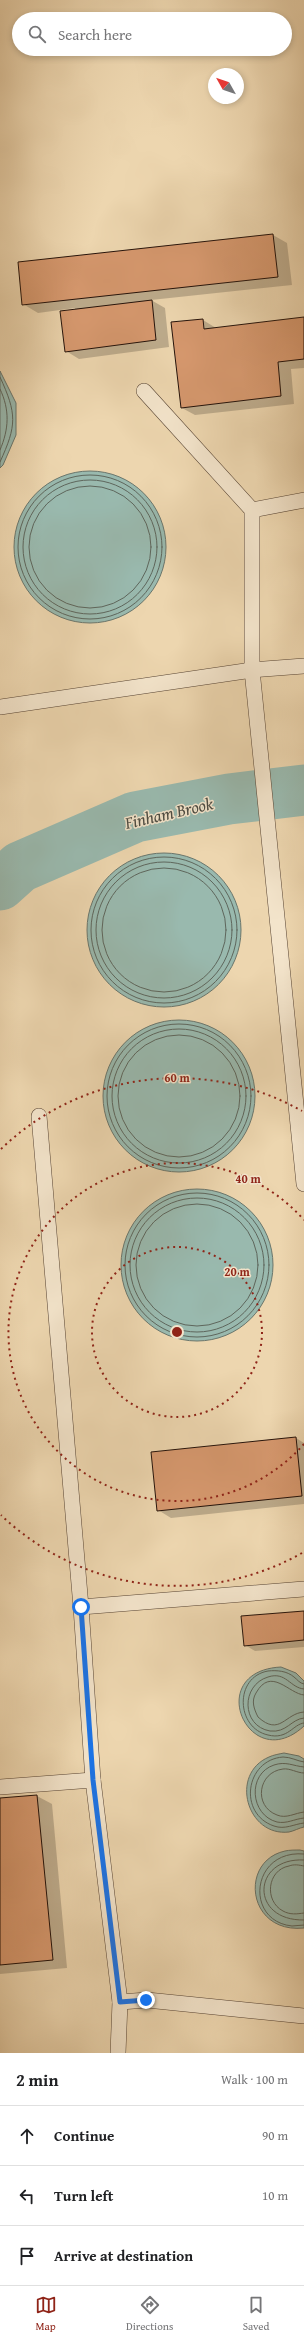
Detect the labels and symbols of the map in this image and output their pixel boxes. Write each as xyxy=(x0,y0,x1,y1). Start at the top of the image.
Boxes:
north arrow xyxy=(208,68,244,104)
water label: Finham Brook xyxy=(121,790,216,835)
text: 60 m xyxy=(164,1069,190,1086)
text: 40 m xyxy=(235,1170,261,1187)
text: 20 m xyxy=(224,1263,250,1280)
centre of rings xyxy=(170,1325,184,1339)
route start xyxy=(72,1598,90,1616)
route end xyxy=(137,1991,155,2009)

